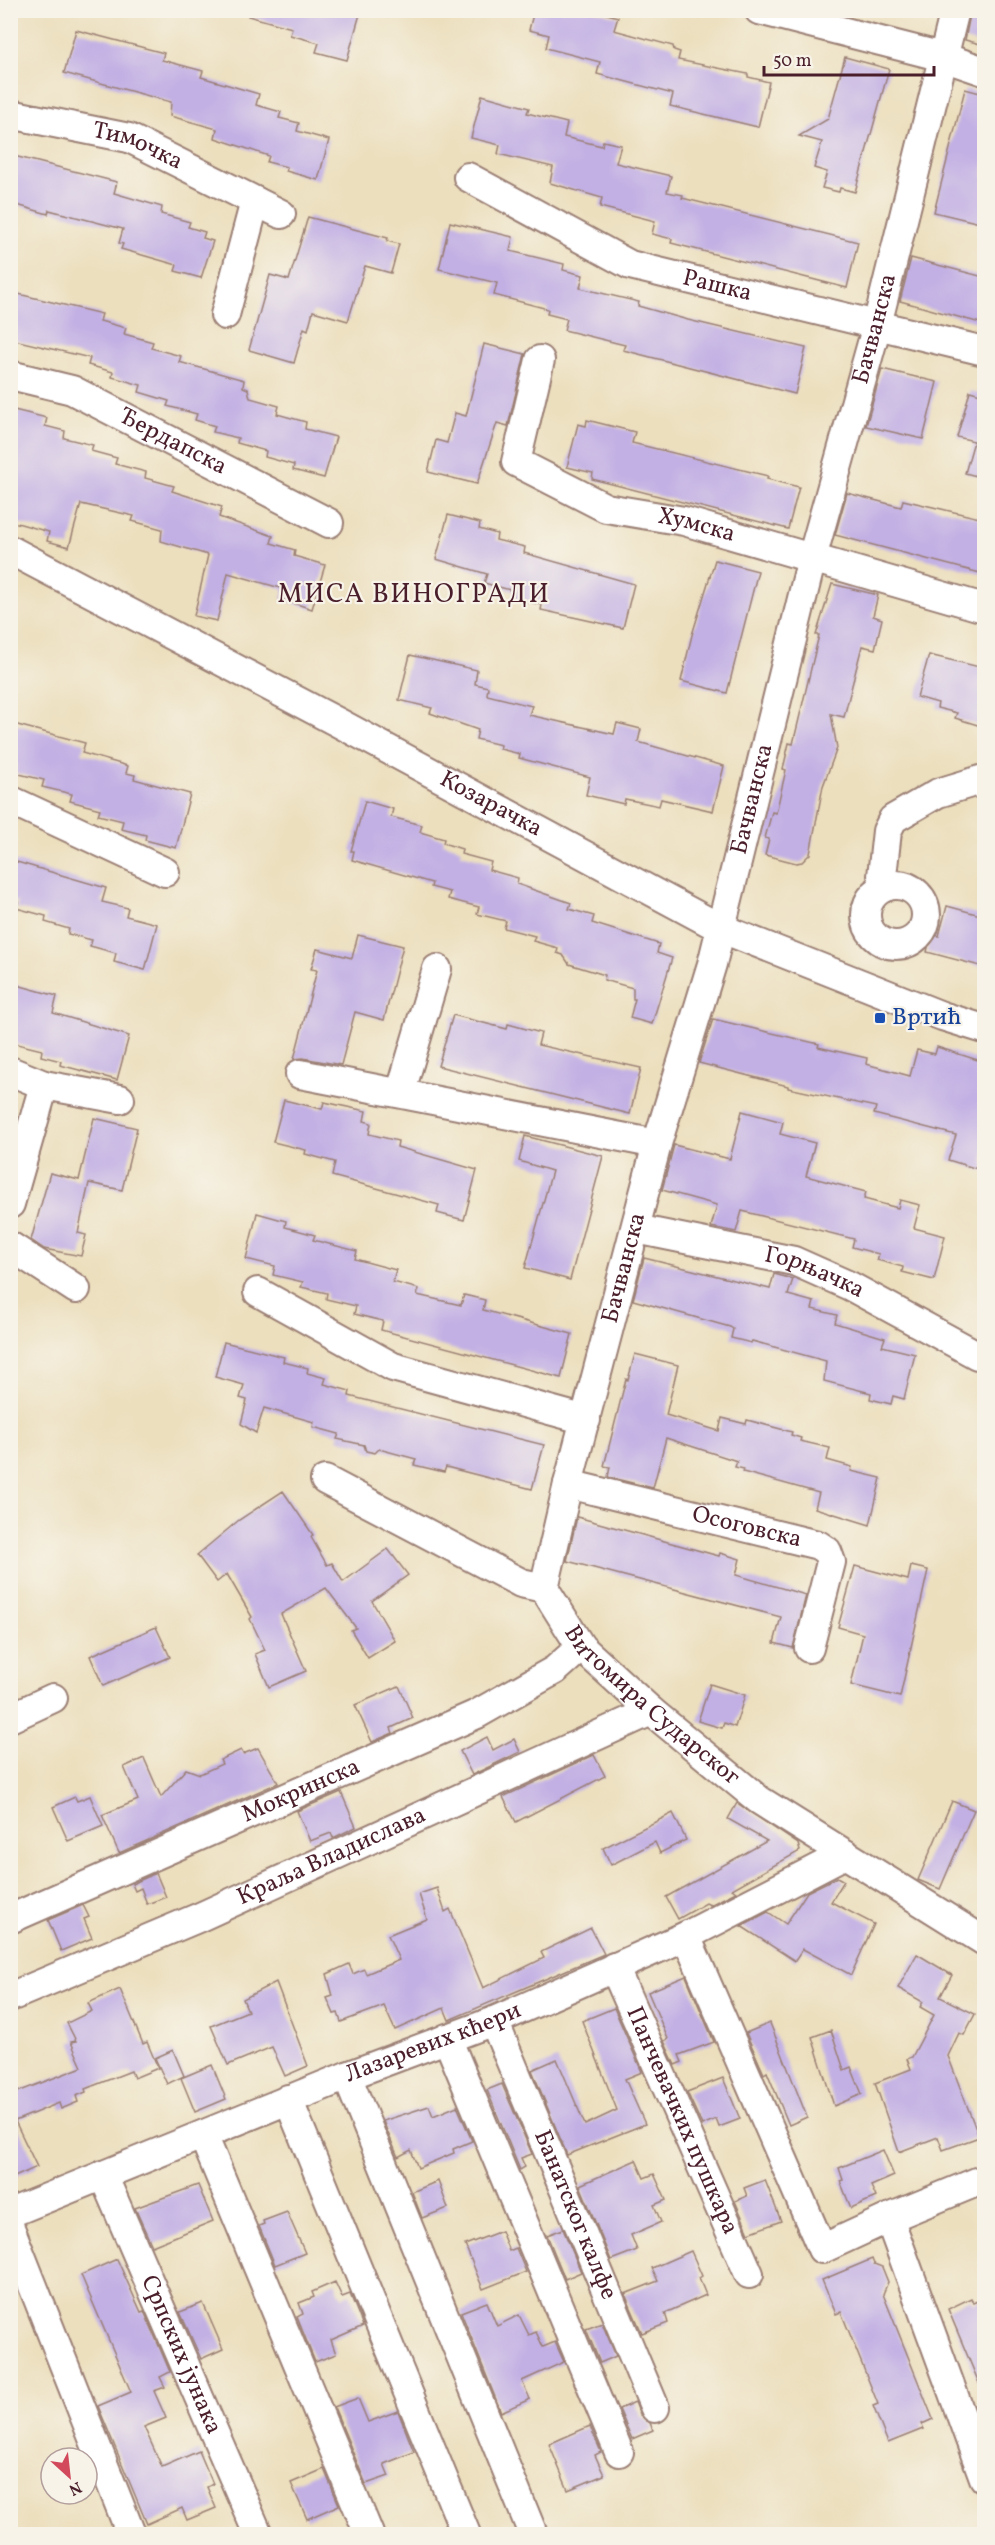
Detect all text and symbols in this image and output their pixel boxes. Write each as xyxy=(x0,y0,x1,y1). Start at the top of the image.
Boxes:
scale bar xyxy=(764,39,934,77)
text: 50 m xyxy=(773,49,812,74)
street label: Тимочка xyxy=(90,114,188,179)
street label: Рашка xyxy=(679,261,755,311)
street label: Бачванска xyxy=(844,270,906,388)
street label: Ђердапска xyxy=(112,400,233,484)
street label: Хумска xyxy=(655,500,739,552)
district label: МИСА ВИНОГРАДИ xyxy=(278,576,550,614)
street label: Бачванска xyxy=(723,740,783,858)
street label: Козарачка xyxy=(433,763,548,846)
place label: Вртић xyxy=(892,1001,962,1035)
marker: Вртић xyxy=(873,1011,887,1025)
street label: Бачванска xyxy=(594,1209,655,1327)
street label: Горњачка xyxy=(761,1238,871,1308)
street label: Осоговска xyxy=(688,1498,805,1557)
street label: Витомира Сударског xyxy=(555,1619,747,1795)
street label: Мокринска xyxy=(237,1750,366,1832)
street label: Краља Владислава xyxy=(232,1799,432,1915)
street label: Лазаревих кћери xyxy=(340,1994,527,2092)
street label: Панчевачких пушкара xyxy=(617,2001,747,2240)
street label: Банатског калфе xyxy=(524,2125,625,2305)
street label: Српских јунака xyxy=(131,2270,230,2440)
north arrow xyxy=(39,2446,99,2506)
text: N xyxy=(64,2475,85,2500)

